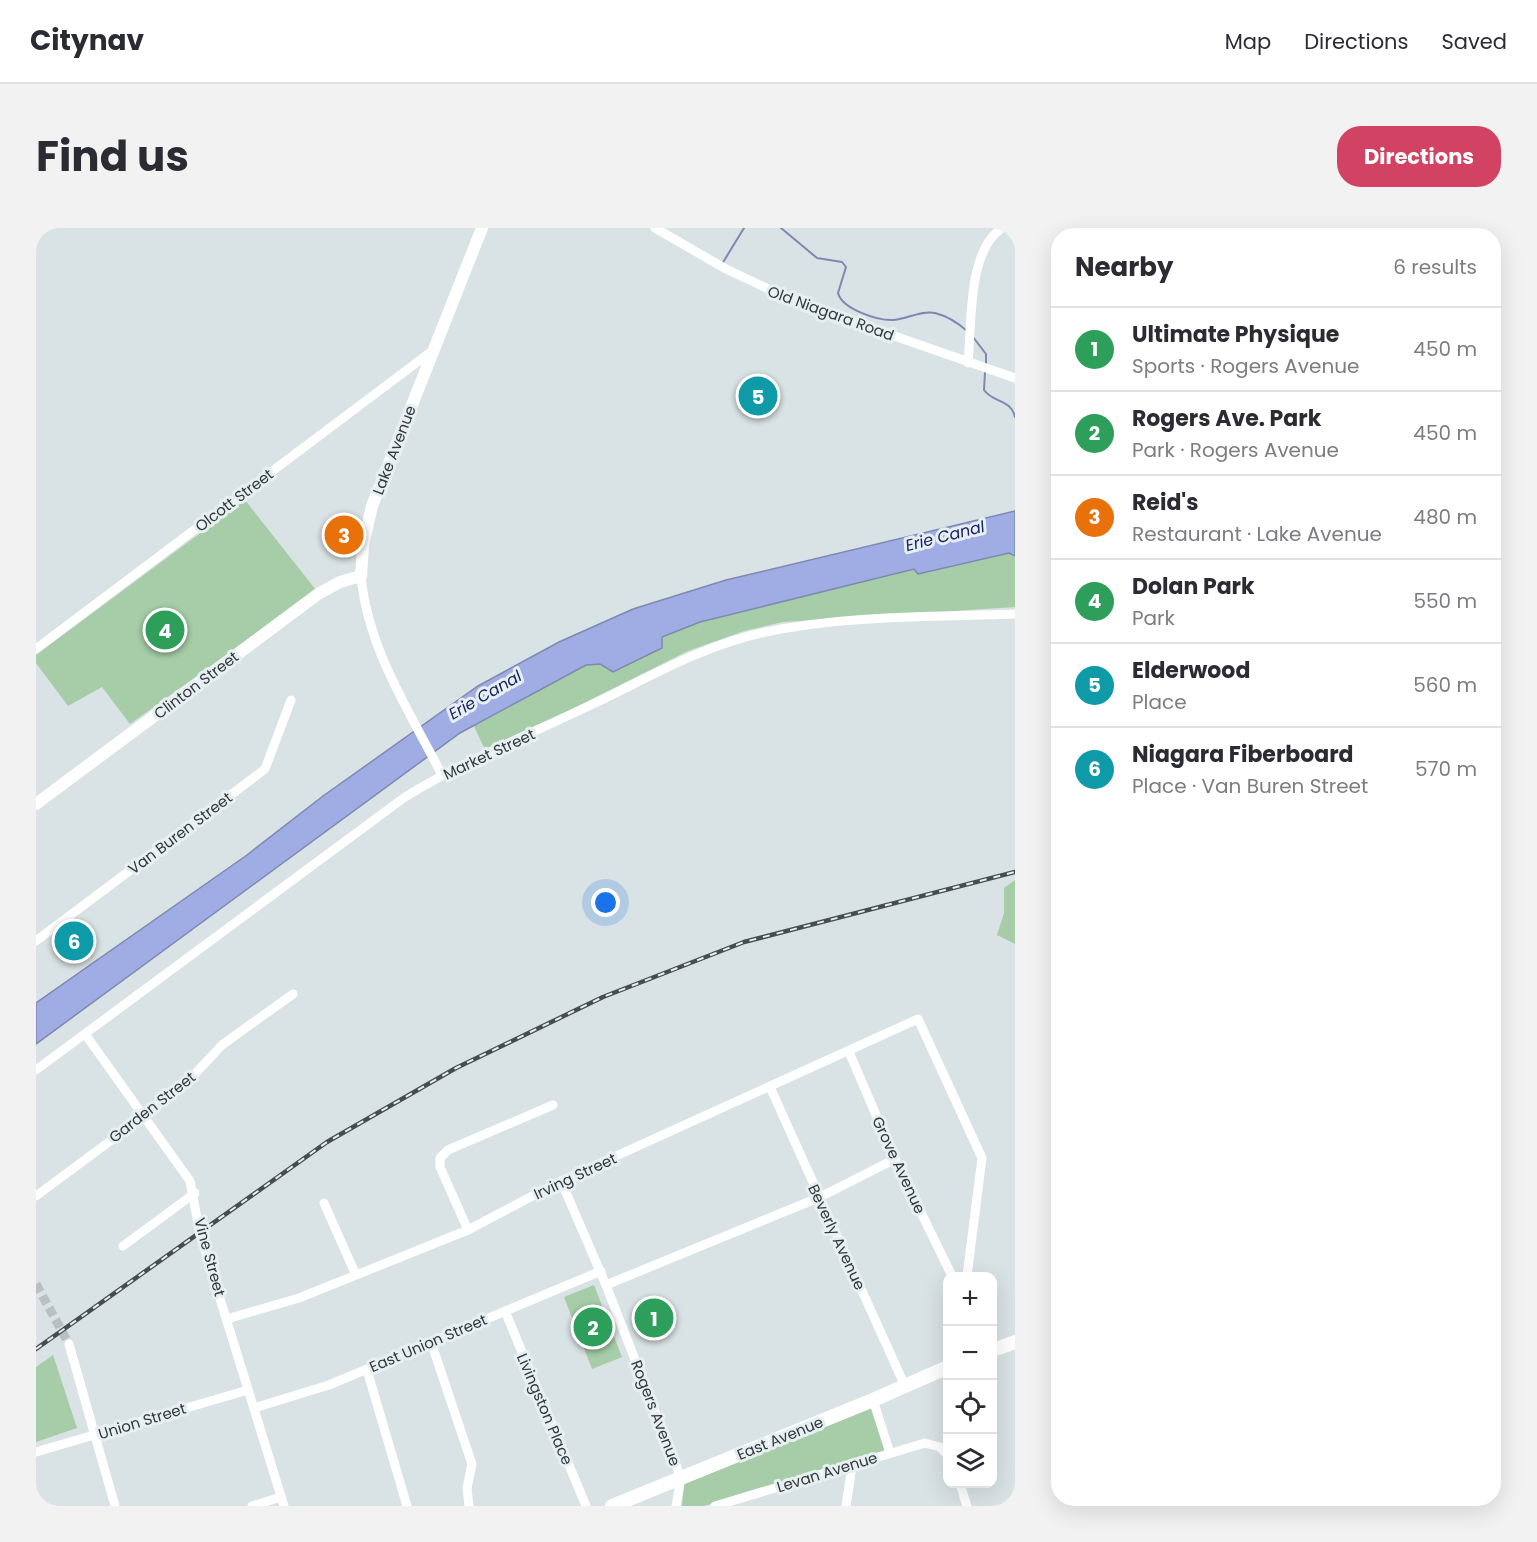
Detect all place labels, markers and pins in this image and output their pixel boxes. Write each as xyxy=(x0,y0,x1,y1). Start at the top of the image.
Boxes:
pin: 5 xyxy=(738,374,778,418)
pin: 3 xyxy=(324,512,364,558)
pin: 4 xyxy=(146,608,184,652)
pin: 6 xyxy=(54,918,93,964)
pin: 1 xyxy=(634,1296,674,1340)
pin: 2 xyxy=(574,1304,612,1350)

